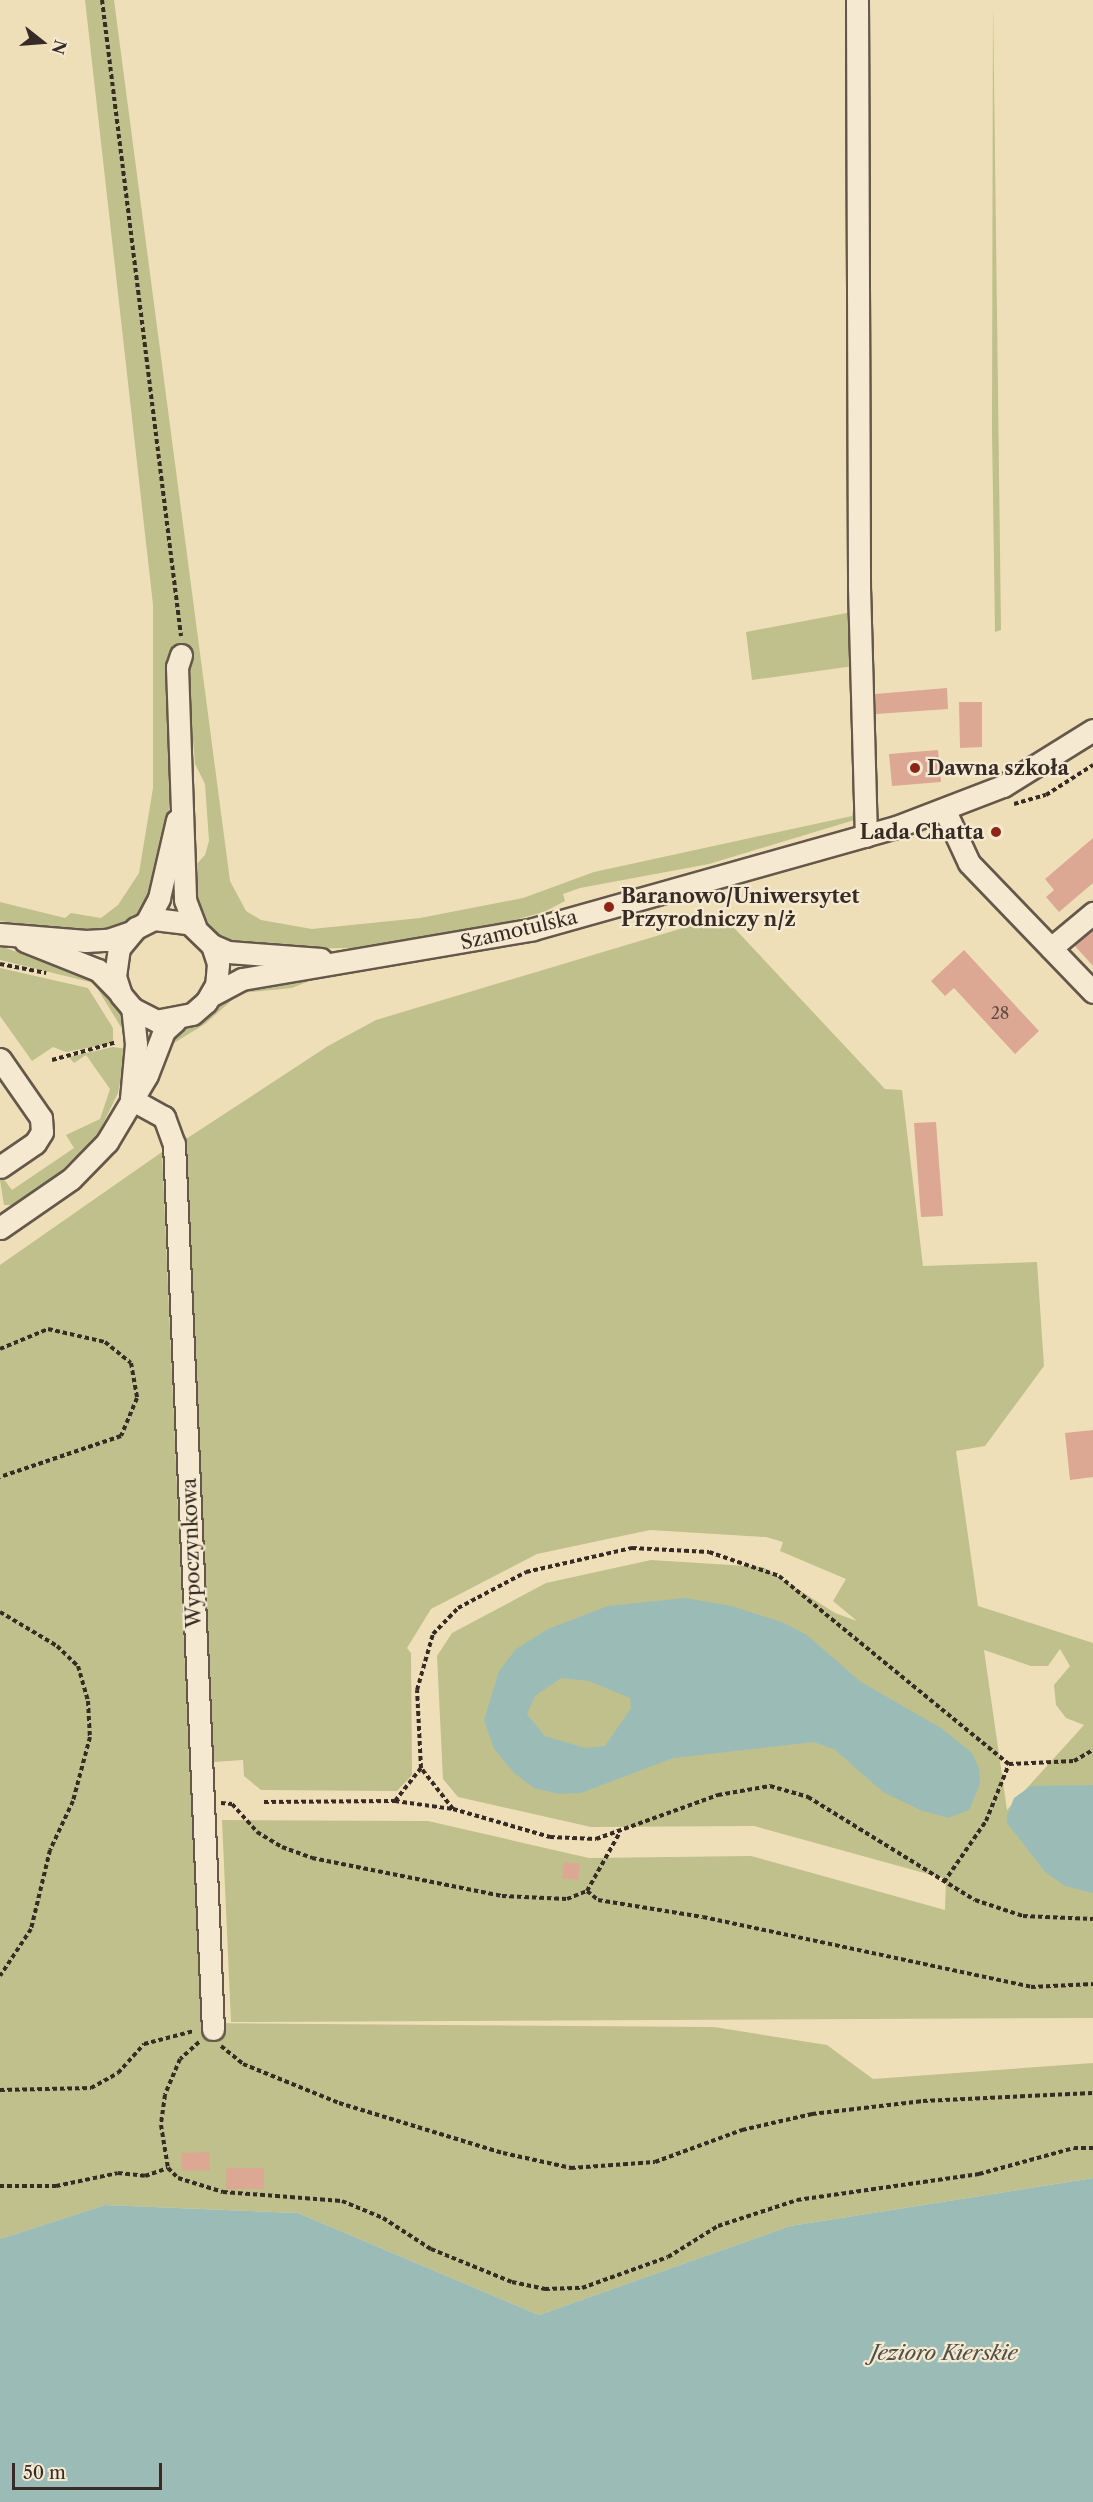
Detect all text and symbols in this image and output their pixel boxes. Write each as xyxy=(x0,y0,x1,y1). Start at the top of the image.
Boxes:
north arrow xyxy=(12,12,72,72)
text: N xyxy=(48,38,71,57)
place label: Dawna szkoła xyxy=(927,756,1069,780)
marker: Dawna szkoła xyxy=(908,761,922,775)
place label: Lada Chatta xyxy=(860,820,984,844)
marker: Lada Chatta xyxy=(989,825,1003,839)
place label: Baranowo/Uniwersytet Przyrodniczy n/ż xyxy=(621,884,859,931)
marker: Baranowo/Uniwersytet Przyrodniczy n/ż xyxy=(602,900,616,914)
street label: Szamotulska xyxy=(458,905,580,955)
house number: 28 xyxy=(991,1003,1009,1023)
street label: Wypoczynkowa xyxy=(177,1478,207,1628)
water label: Jezioro Kierskie xyxy=(870,2340,1018,2366)
scale bar xyxy=(15,2451,165,2489)
text: 50 m xyxy=(23,2462,66,2484)

